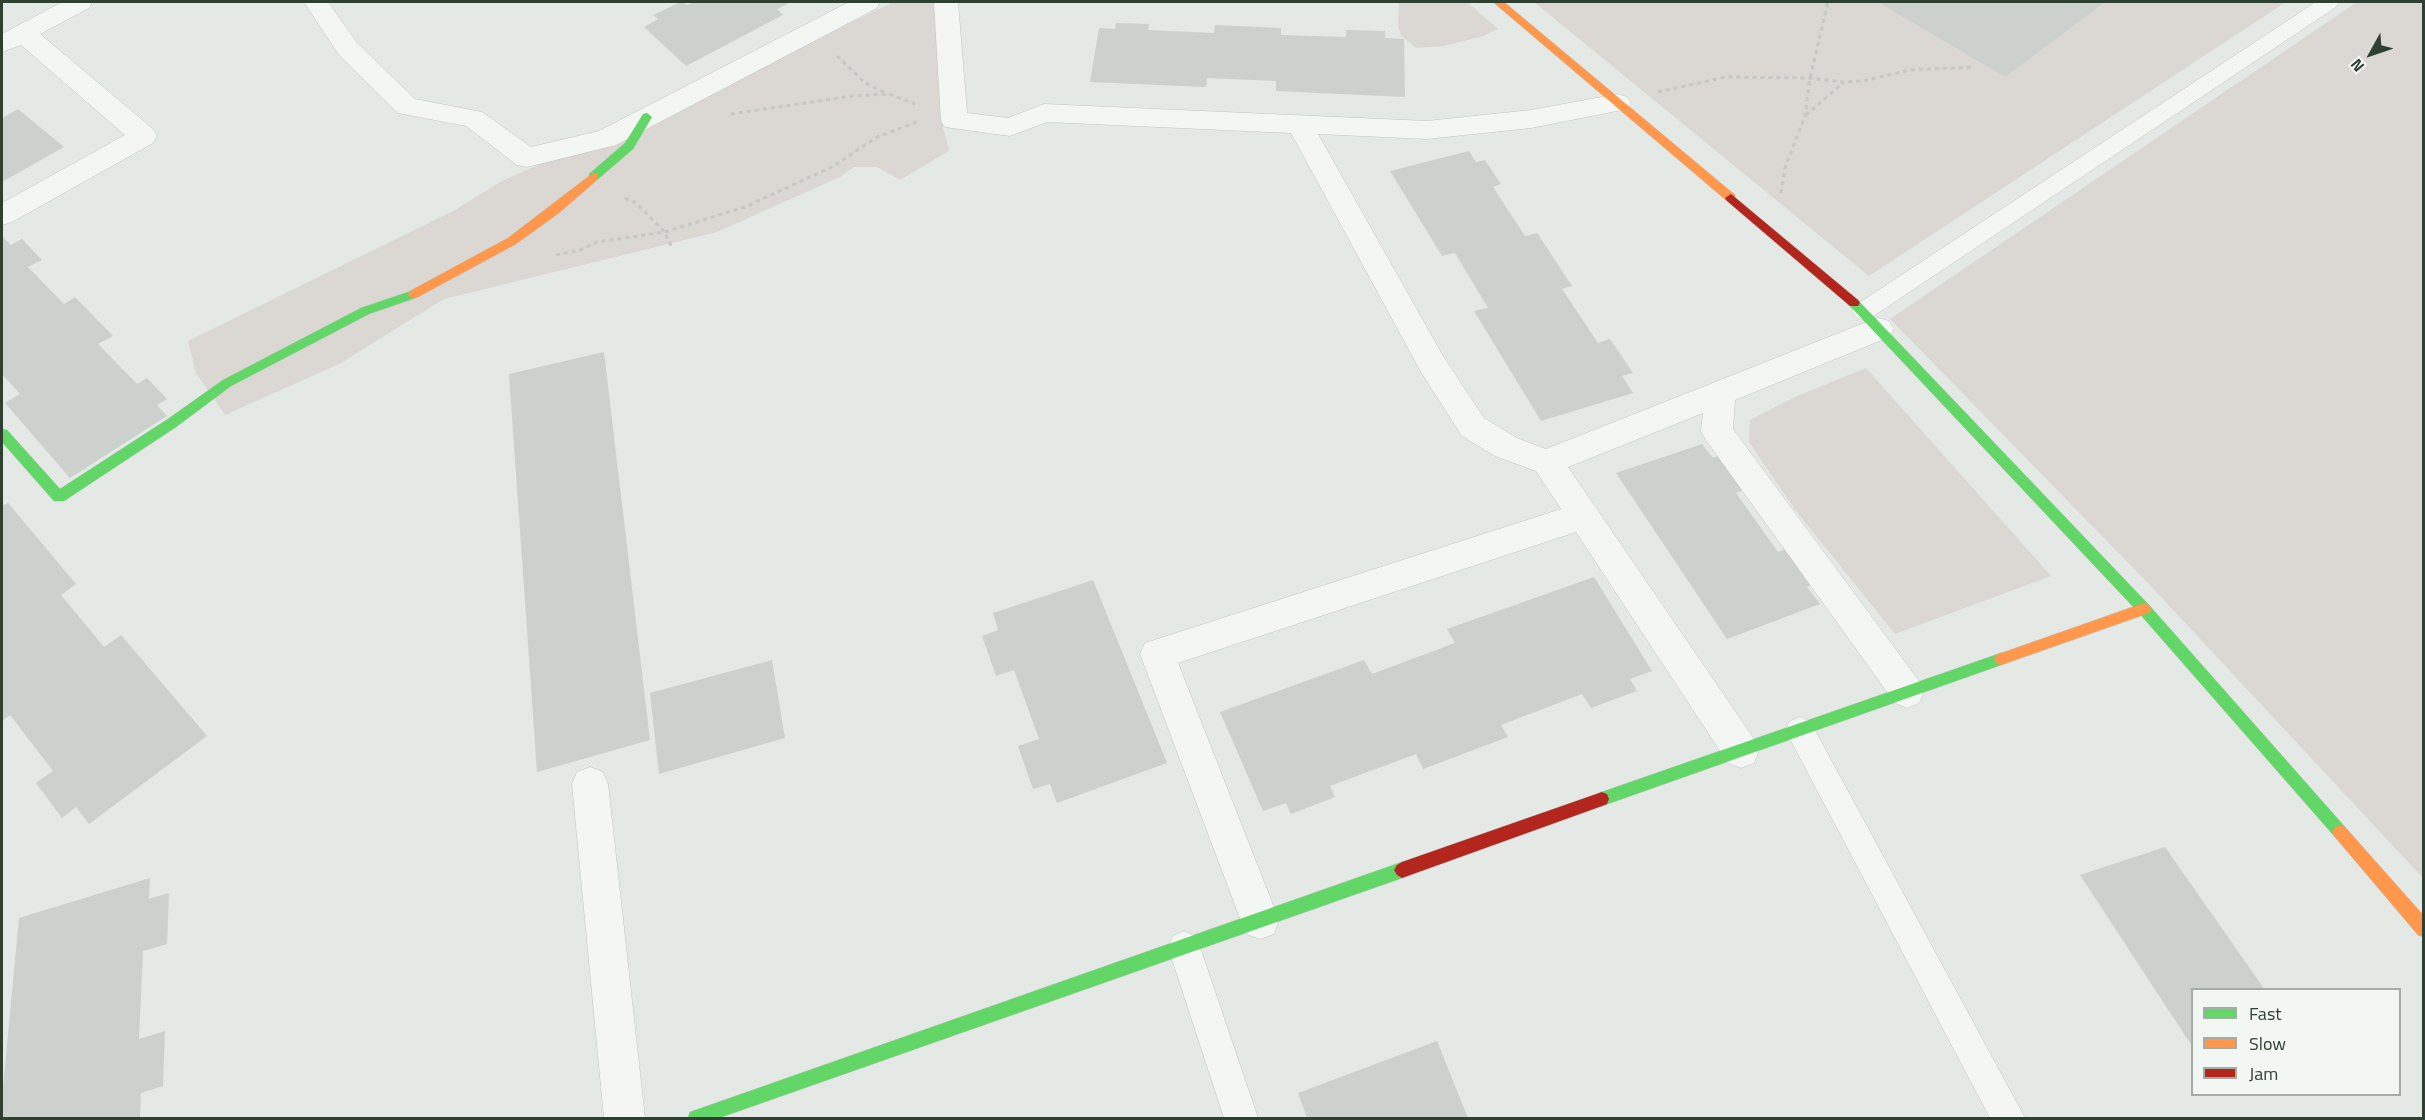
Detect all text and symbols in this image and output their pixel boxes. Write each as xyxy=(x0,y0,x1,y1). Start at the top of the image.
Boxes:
north arrow xyxy=(2341,24,2401,84)
text: N xyxy=(2344,54,2370,78)
legend xyxy=(2191,988,2401,1096)
text: Fast xyxy=(2249,1000,2282,1027)
text: Slow xyxy=(2249,1030,2286,1057)
text: Jam xyxy=(2249,1060,2278,1087)

